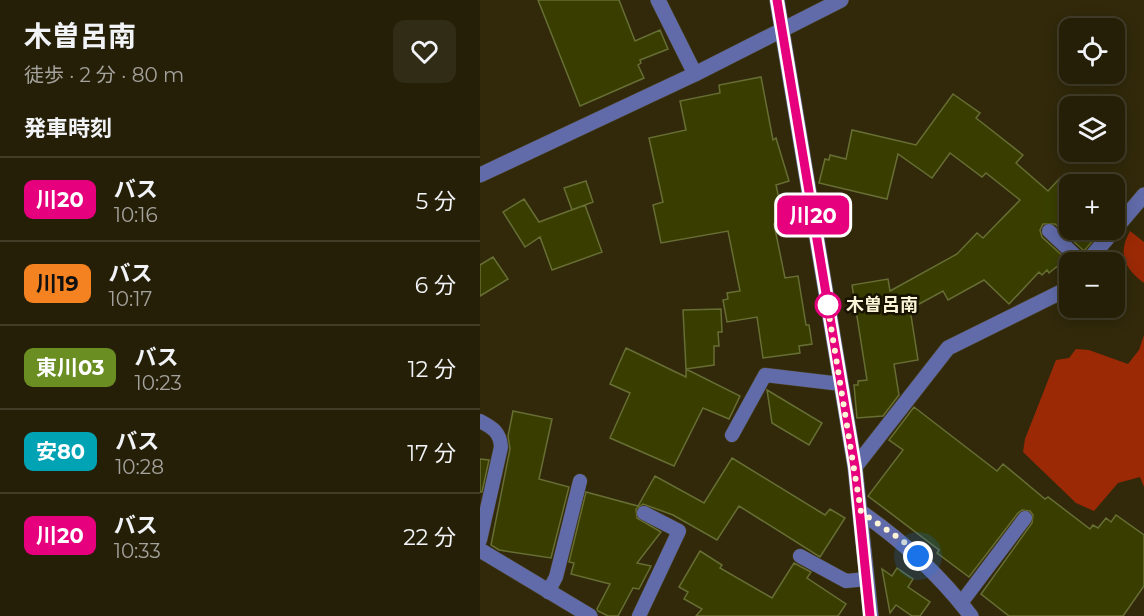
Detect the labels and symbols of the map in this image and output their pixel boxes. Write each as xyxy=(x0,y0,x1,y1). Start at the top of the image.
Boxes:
line badge: 川20 xyxy=(778,196,848,234)
marker: 木曽呂南 xyxy=(815,292,841,318)
place label: 木曽呂南 xyxy=(846,294,918,316)
your location xyxy=(903,541,933,571)

